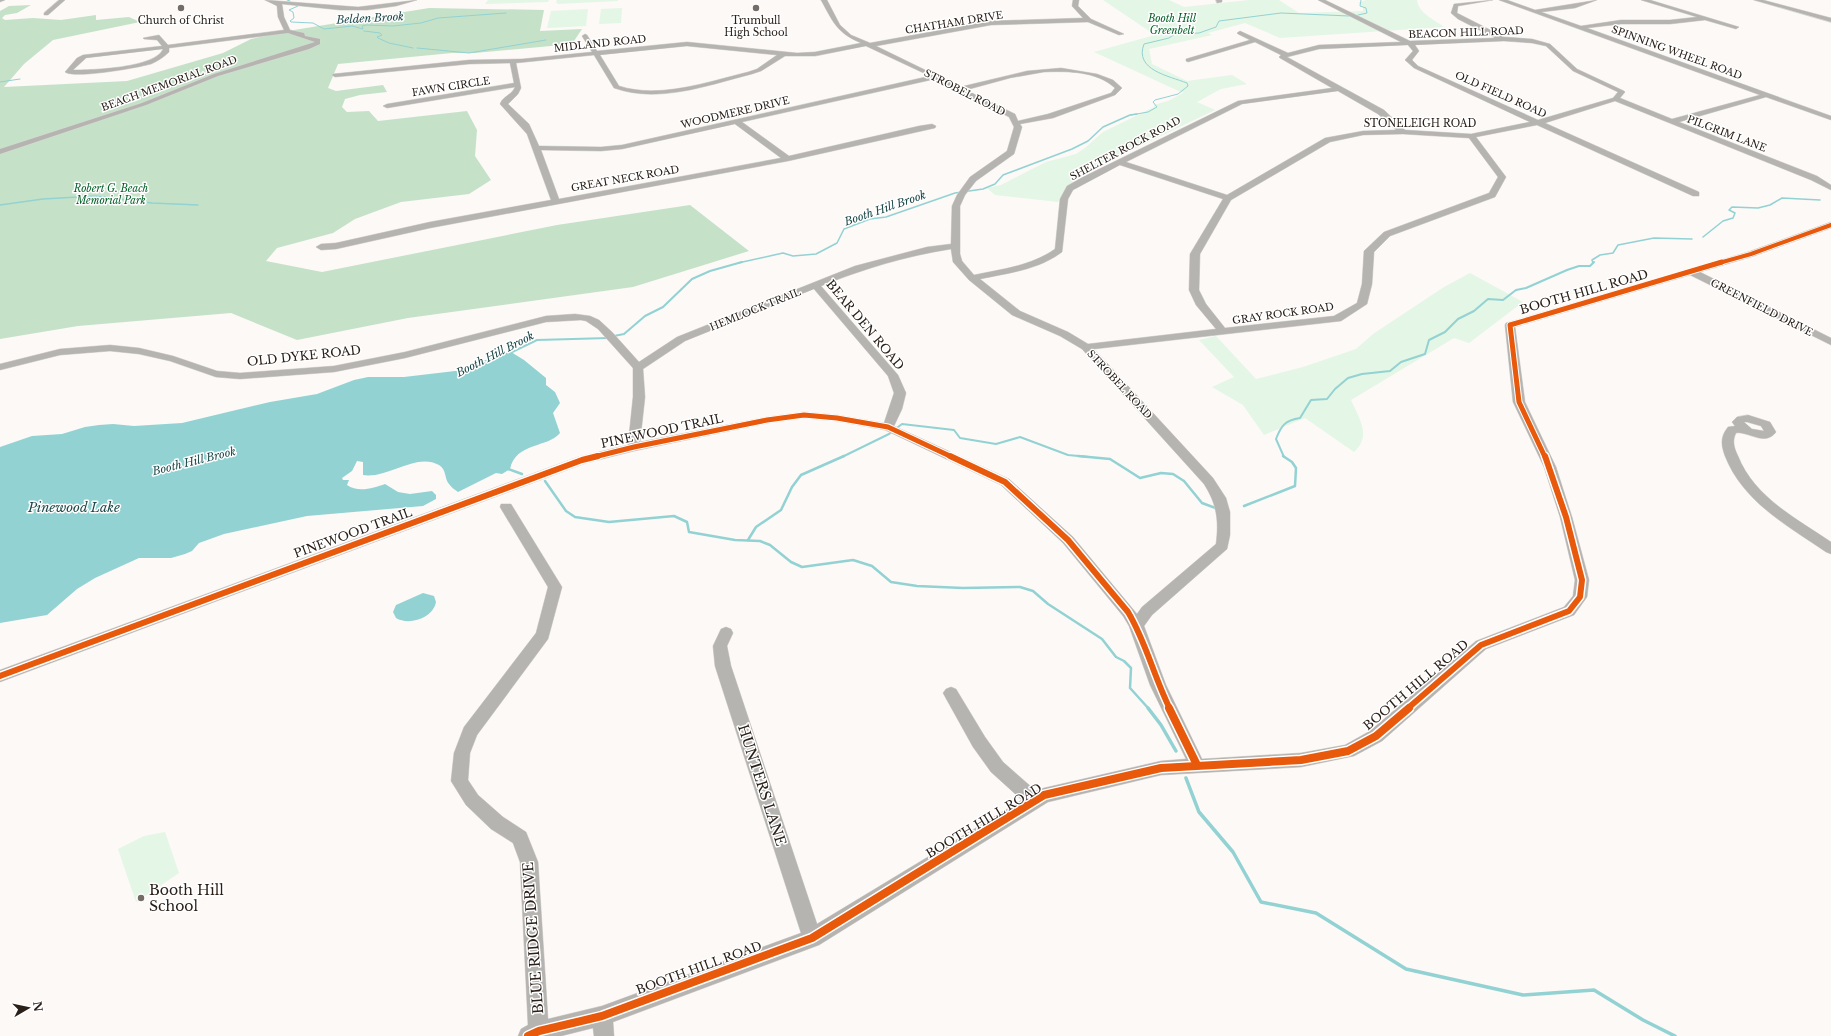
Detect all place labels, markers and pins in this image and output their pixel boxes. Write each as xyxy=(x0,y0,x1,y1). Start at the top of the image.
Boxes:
marker: Church of Christ xyxy=(176,3,186,13)
marker: Trumbull High School xyxy=(751,3,761,13)
place label: Church of Christ xyxy=(138,14,224,27)
place label: Trumbull High School xyxy=(724,14,788,39)
place label: Booth Hill School xyxy=(149,881,224,915)
marker: Booth Hill School xyxy=(136,893,146,903)

